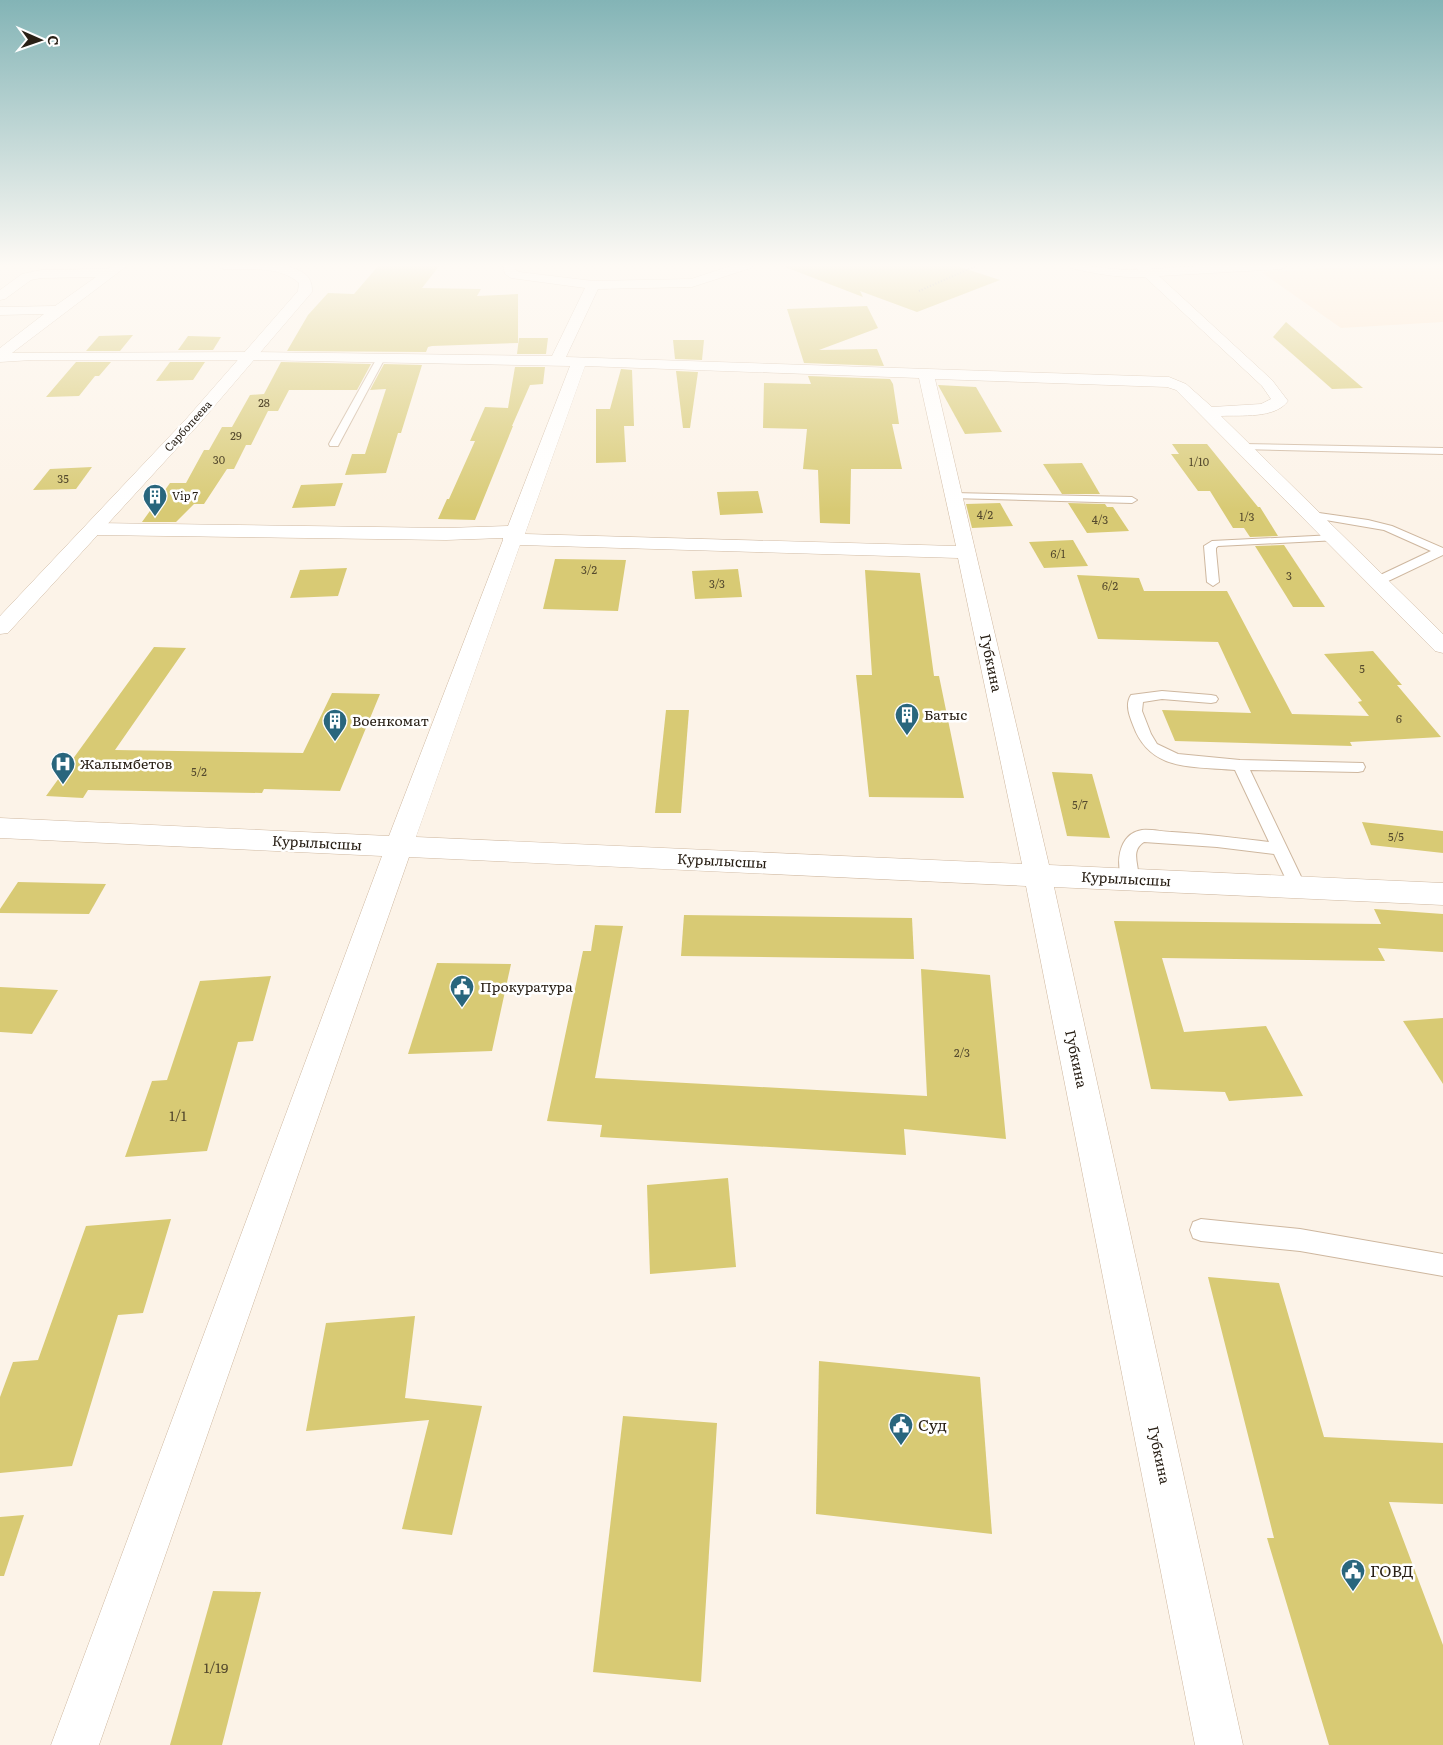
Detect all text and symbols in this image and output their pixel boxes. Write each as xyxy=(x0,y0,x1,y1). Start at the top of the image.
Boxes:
north arrow xyxy=(15,15,65,65)
text: С xyxy=(44,35,64,46)
house number: 28 xyxy=(258,394,270,410)
street label: Сарбопеева xyxy=(160,396,215,454)
house number: 29 xyxy=(230,427,242,443)
house number: 30 xyxy=(213,451,225,467)
house number: 1/10 xyxy=(1189,453,1209,469)
house number: 35 xyxy=(57,470,69,486)
building icon: Vip 7 xyxy=(142,483,168,517)
place label: Vip 7 xyxy=(172,487,199,503)
house number: 4/2 xyxy=(977,506,994,522)
house number: 1/3 xyxy=(1240,508,1254,524)
house number: 4/3 xyxy=(1092,511,1108,527)
house number: 6/1 xyxy=(1050,545,1066,561)
house number: 3/2 xyxy=(581,561,597,577)
house number: 3 xyxy=(1286,567,1292,583)
house number: 3/3 xyxy=(709,575,725,591)
house number: 6/2 xyxy=(1102,577,1119,593)
street label: Губкина xyxy=(976,632,1008,694)
house number: 5 xyxy=(1359,660,1365,676)
building icon: Батыс xyxy=(894,702,920,736)
place label: Батыс xyxy=(924,704,967,724)
building icon: Военкомат xyxy=(322,708,348,742)
place label: Военкомат xyxy=(352,710,429,730)
house number: 6 xyxy=(1396,710,1402,726)
hospital icon: Жалымбетов xyxy=(50,751,76,785)
place label: Жалымбетов xyxy=(80,753,173,773)
house number: 5/2 xyxy=(191,763,207,779)
house number: 5/7 xyxy=(1072,796,1088,812)
house number: 5/5 xyxy=(1388,828,1404,844)
street label: Курылысшы xyxy=(272,830,363,854)
street label: Курылысшы xyxy=(677,848,768,872)
street label: Курылысшы xyxy=(1081,866,1172,890)
public building icon: Прокуратура xyxy=(449,974,475,1008)
place label: Прокуратура xyxy=(480,976,573,996)
street label: Губкина xyxy=(1061,1028,1093,1090)
house number: 2/3 xyxy=(954,1044,970,1060)
house number: 1/1 xyxy=(169,1105,187,1125)
public building icon: Суд xyxy=(888,1412,914,1446)
place label: Суд xyxy=(918,1412,947,1436)
street label: Губкина xyxy=(1144,1424,1176,1486)
public building icon: ГОВД xyxy=(1340,1558,1366,1592)
place label: ГОВД xyxy=(1370,1558,1414,1582)
house number: 1/19 xyxy=(204,1657,228,1677)

